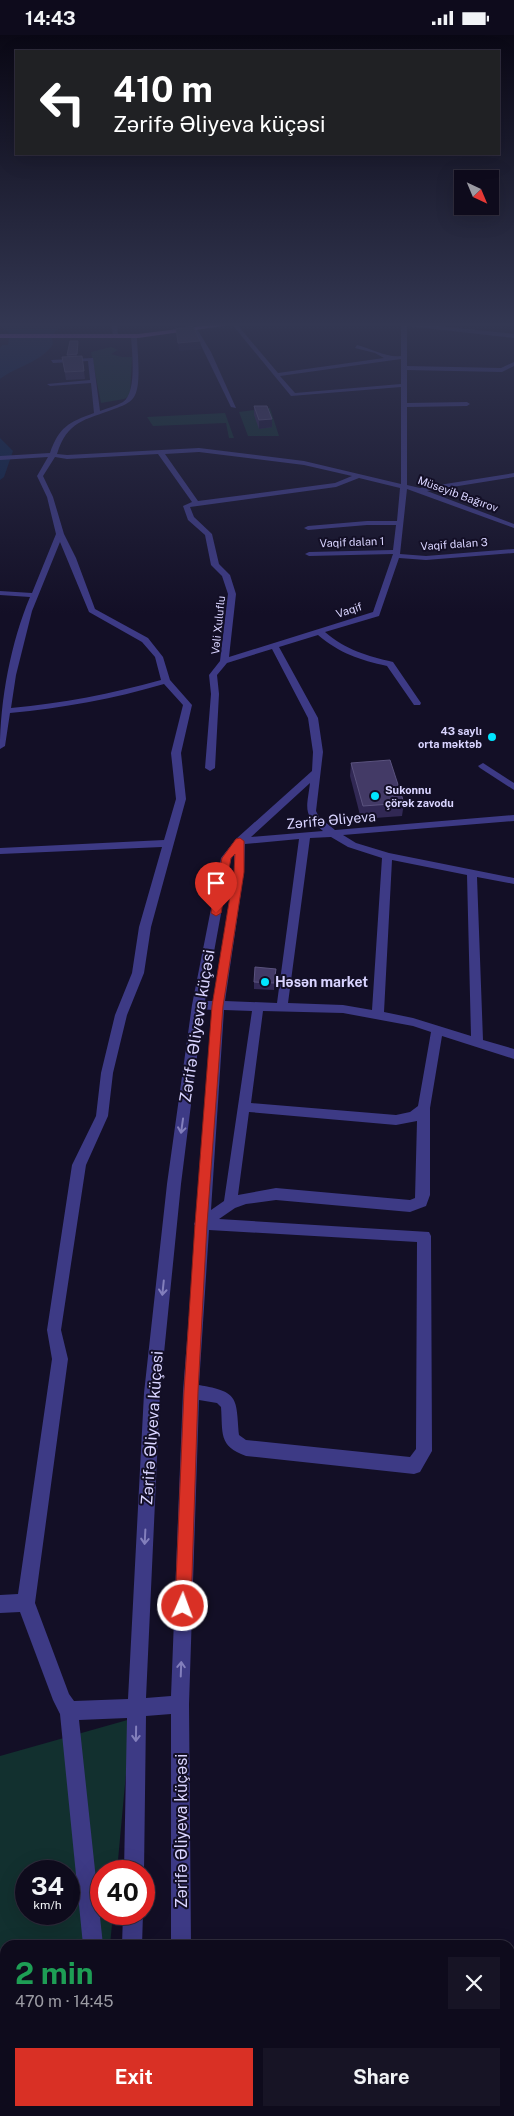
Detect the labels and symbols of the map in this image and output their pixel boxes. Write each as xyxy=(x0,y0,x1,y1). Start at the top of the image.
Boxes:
north arrow xyxy=(454,170,499,215)
street label: Müseyib Bağırov xyxy=(416,474,500,514)
street label: Vaqif dalan 1 xyxy=(319,535,385,549)
street label: Vaqif dalan 3 xyxy=(420,536,488,552)
street label: Vəli Xuluflu xyxy=(209,595,227,655)
street label: Vaqif xyxy=(334,600,364,620)
place label: 43 saylı orta məktəb xyxy=(418,725,482,750)
marker: 43 saylı orta məktəb xyxy=(486,731,498,743)
place label: Sukonnu çörək zavodu xyxy=(385,784,454,810)
marker: Sukonnu çörək zavodu xyxy=(369,790,381,802)
street label: Zərifə Əliyeva xyxy=(286,808,376,832)
pin xyxy=(195,862,237,913)
street label: Zərifə Əliyeva küçəsi xyxy=(176,948,218,1104)
place label: Həsən market xyxy=(275,974,368,990)
marker: Həsən market xyxy=(259,976,271,988)
one-way arrow xyxy=(177,1118,187,1134)
one-way arrow xyxy=(158,1279,168,1295)
street label: Zərifə Əliyeva küçəsi xyxy=(137,1350,167,1506)
one-way arrow xyxy=(140,1529,149,1545)
position arrow xyxy=(156,1579,208,1631)
one-way arrow xyxy=(176,1661,186,1678)
one-way arrow xyxy=(131,1726,141,1742)
street label: Zərifə Əliyeva küçəsi xyxy=(172,1754,191,1908)
speed limit sign: 40 xyxy=(90,1860,155,1925)

